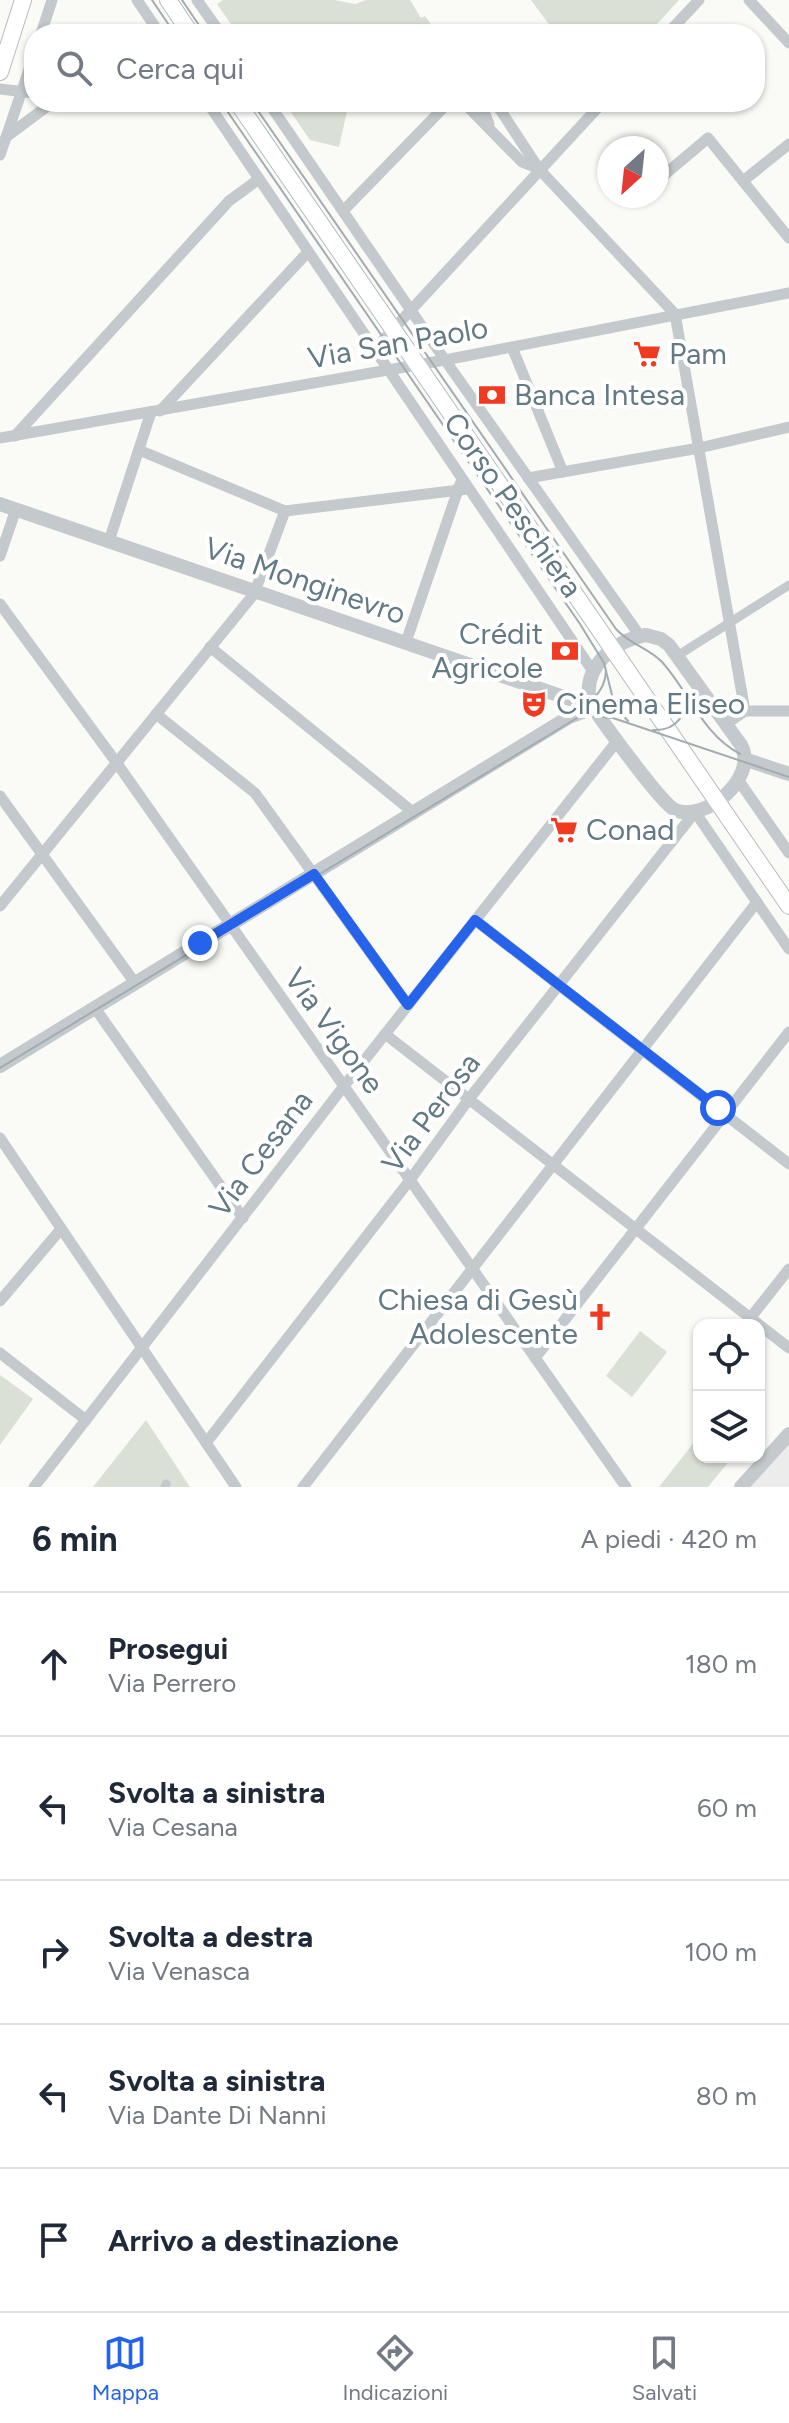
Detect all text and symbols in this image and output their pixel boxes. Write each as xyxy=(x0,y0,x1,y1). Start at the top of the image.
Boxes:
search box xyxy=(24,24,765,112)
icon: search xyxy=(52,46,96,90)
text: Cerca qui xyxy=(116,50,244,87)
north arrow xyxy=(597,136,669,208)
street label: Via San Paolo xyxy=(305,308,491,377)
place label: Pam xyxy=(669,335,727,372)
supermarket icon: Pam xyxy=(632,339,662,369)
place label: Banca Intesa xyxy=(514,376,685,413)
bank icon: Banca Intesa xyxy=(477,380,507,410)
street label: Corso Peschiera xyxy=(436,405,591,604)
street label: Via Monginevro xyxy=(200,529,411,632)
place label: Crédit Agricole xyxy=(432,615,543,686)
bank icon: Crédit Agricole xyxy=(550,636,580,666)
place label: Cinema Eliseo xyxy=(556,685,745,722)
theatre icon: Cinema Eliseo xyxy=(519,689,549,719)
place label: Conad xyxy=(586,811,675,848)
supermarket icon: Conad xyxy=(549,815,579,845)
route end xyxy=(182,925,218,961)
street label: Via Vigone xyxy=(276,961,392,1101)
street label: Via Perosa xyxy=(373,1045,488,1180)
street label: Via Cesana xyxy=(201,1083,320,1225)
route start xyxy=(700,1090,736,1126)
place label: Chiesa di Gesù Adolescente xyxy=(378,1281,578,1352)
church icon: Chiesa di Gesù Adolescente xyxy=(585,1302,615,1332)
map controls xyxy=(693,1319,765,1463)
button: locate xyxy=(693,1319,765,1391)
button: layers xyxy=(693,1391,765,1463)
text: 6 min xyxy=(32,1519,118,1560)
text: A piedi · 420 m xyxy=(581,1523,757,1555)
text: Prosegui xyxy=(108,1630,228,1667)
icon: ahead xyxy=(32,1642,76,1686)
text: 180 m xyxy=(685,1648,757,1680)
text: Via Perrero xyxy=(108,1667,236,1699)
text: Svolta a sinistra xyxy=(108,1774,325,1811)
icon: left xyxy=(32,1786,76,1830)
text: 60 m xyxy=(697,1792,757,1824)
text: Via Cesana xyxy=(108,1811,238,1843)
text: Svolta a destra xyxy=(108,1918,313,1955)
icon: right xyxy=(32,1930,76,1974)
text: 100 m xyxy=(684,1936,757,1968)
text: Via Venasca xyxy=(108,1955,250,1987)
text: Svolta a sinistra xyxy=(108,2062,325,2099)
icon: left xyxy=(32,2074,76,2118)
text: 80 m xyxy=(696,2080,757,2112)
text: Via Dante Di Nanni xyxy=(108,2099,327,2131)
icon: arrive xyxy=(32,2218,76,2262)
text: Arrivo a destinazione xyxy=(108,2222,399,2259)
tab: Mappa xyxy=(92,2331,159,2406)
tab: Indicazioni xyxy=(343,2331,448,2406)
tab: Salvati xyxy=(632,2331,697,2406)

